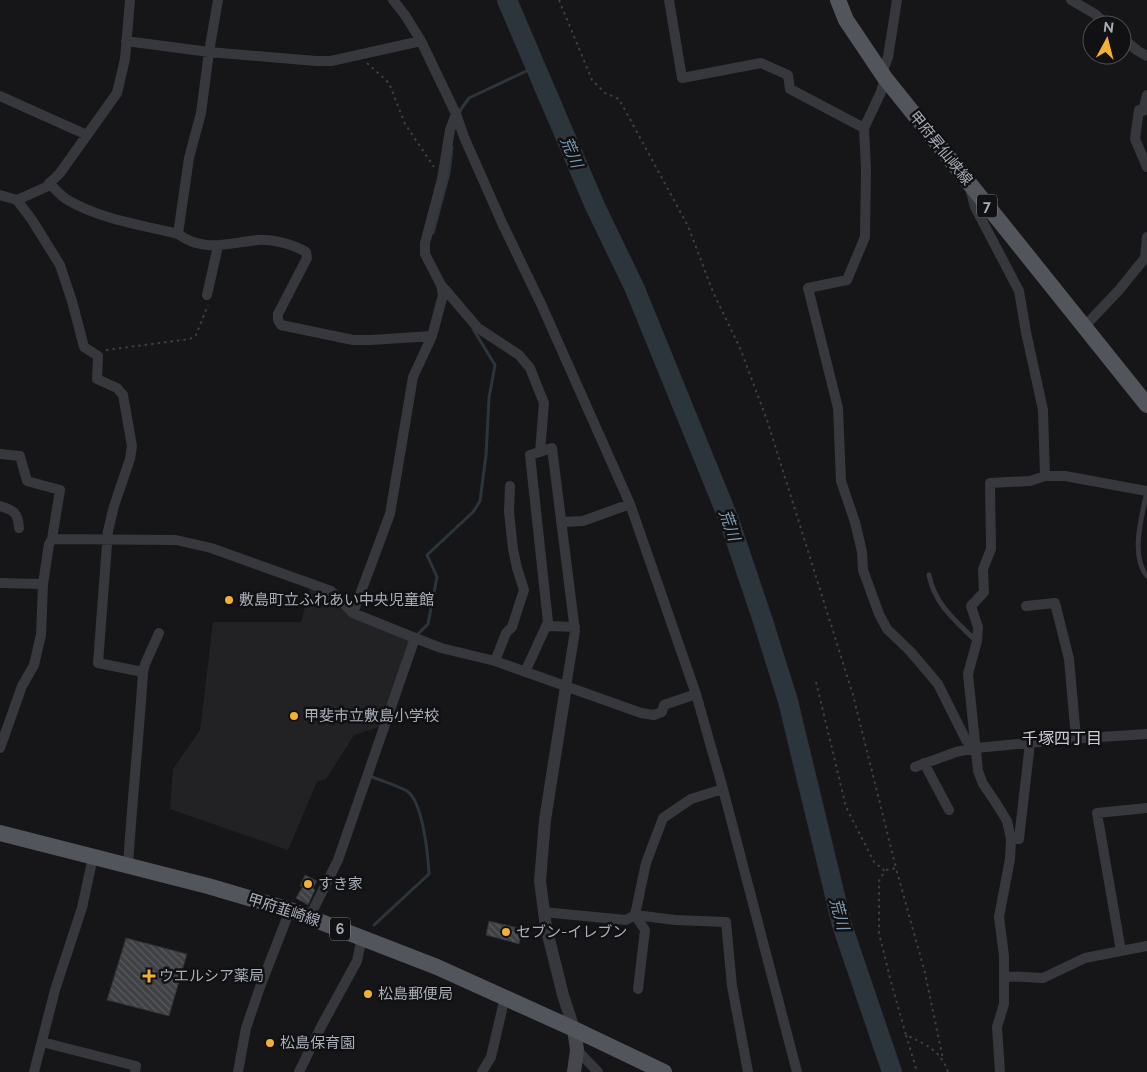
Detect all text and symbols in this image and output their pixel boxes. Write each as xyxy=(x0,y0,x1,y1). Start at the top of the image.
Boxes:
north arrow xyxy=(1082,15,1132,65)
text: N xyxy=(1102,19,1115,36)
street label: 甲府昇仙峡線 xyxy=(906,107,976,189)
water label: 荒川 xyxy=(557,134,587,172)
road number: 7 xyxy=(977,195,997,218)
water label: 荒川 xyxy=(715,507,745,545)
place label: 敷島町立ふれあい中央児童館 xyxy=(239,591,434,609)
marker: 敷島町立ふれあい中央児童館 xyxy=(223,594,235,606)
place label: 甲斐市立敷島小学校 xyxy=(304,707,439,725)
marker: 甲斐市立敷島小学校 xyxy=(288,710,300,722)
district label: 千塚四丁目 xyxy=(1022,729,1102,748)
place label: すき家 xyxy=(318,875,363,893)
marker: すき家 xyxy=(302,878,314,890)
street label: 甲府韮崎線 xyxy=(246,890,322,930)
water label: 荒川 xyxy=(826,896,853,934)
road number: 6 xyxy=(330,918,350,941)
place label: セブン-イレブン xyxy=(516,923,627,941)
marker: セブン-イレブン xyxy=(500,926,512,938)
place label: ウエルシア薬局 xyxy=(159,967,264,985)
marker: ウエルシア薬局 xyxy=(143,970,155,982)
place label: 松島郵便局 xyxy=(378,985,453,1003)
marker: 松島郵便局 xyxy=(362,988,374,1000)
place label: 松島保育園 xyxy=(280,1034,355,1052)
marker: 松島保育園 xyxy=(264,1037,276,1049)

